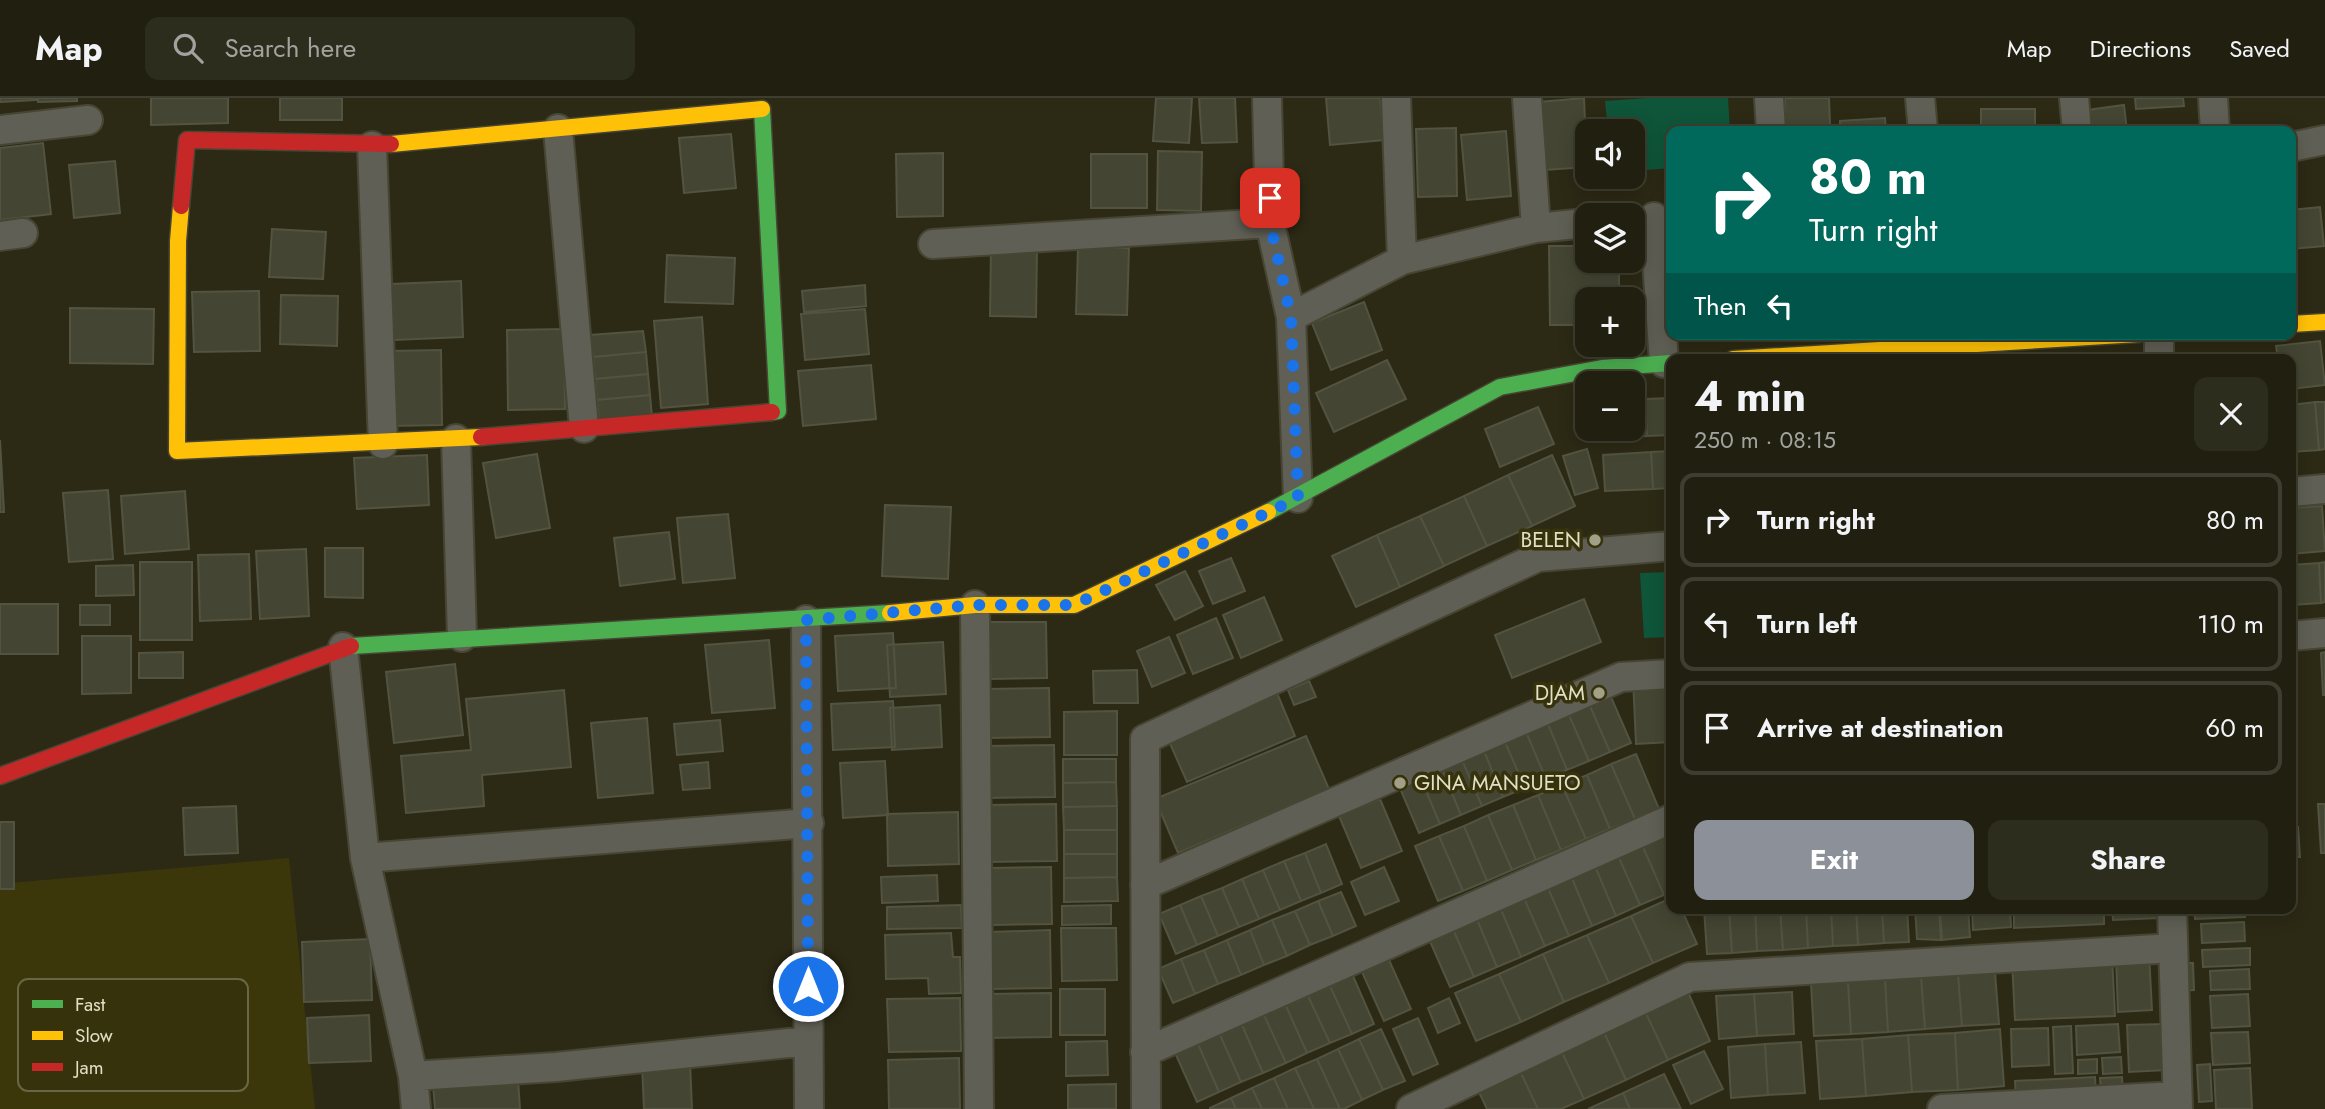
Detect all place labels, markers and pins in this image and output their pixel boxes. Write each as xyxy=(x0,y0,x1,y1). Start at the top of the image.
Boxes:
pin xyxy=(1240,168,1300,228)
place label: BELEN xyxy=(1520,525,1581,555)
marker: BELEN xyxy=(1587,532,1603,548)
place label: DJAM xyxy=(1535,678,1585,708)
marker: DJAM xyxy=(1591,685,1607,701)
place label: GINA MANSUETO xyxy=(1414,768,1581,798)
marker: GINA MANSUETO xyxy=(1392,775,1408,791)

